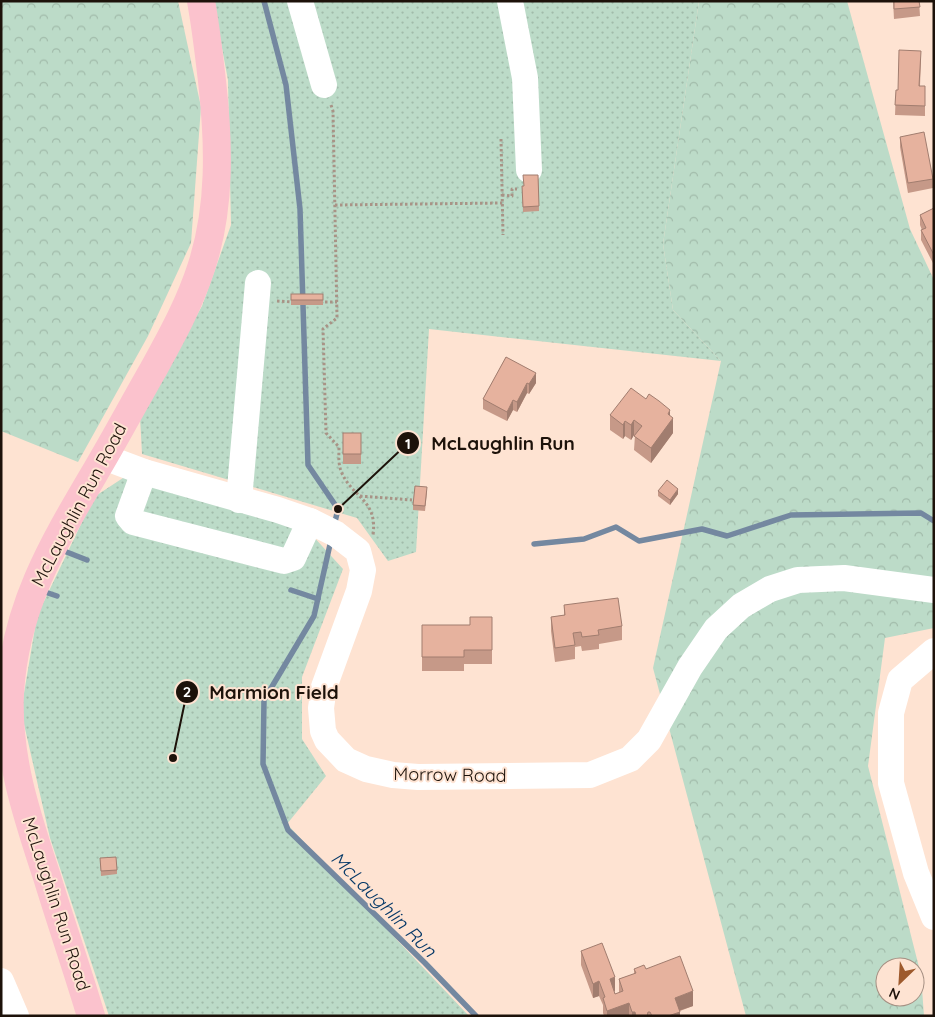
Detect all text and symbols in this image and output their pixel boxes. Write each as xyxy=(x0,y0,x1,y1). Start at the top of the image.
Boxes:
street label: McLaughlin Run Road xyxy=(26,419,131,590)
callout: McLaughlin Run xyxy=(396,426,584,460)
text: McLaughlin Run xyxy=(431,431,575,455)
text: 1 xyxy=(405,434,411,453)
callout: Marmion Field xyxy=(175,675,349,709)
text: Marmion Field xyxy=(209,680,339,704)
text: 2 xyxy=(183,682,191,701)
street label: Morrow Road xyxy=(393,762,507,787)
street label: McLaughlin Run Road xyxy=(18,814,95,994)
water label: McLaughlin Run xyxy=(326,846,442,962)
north arrow xyxy=(875,957,925,1007)
text: N xyxy=(886,983,903,1004)

